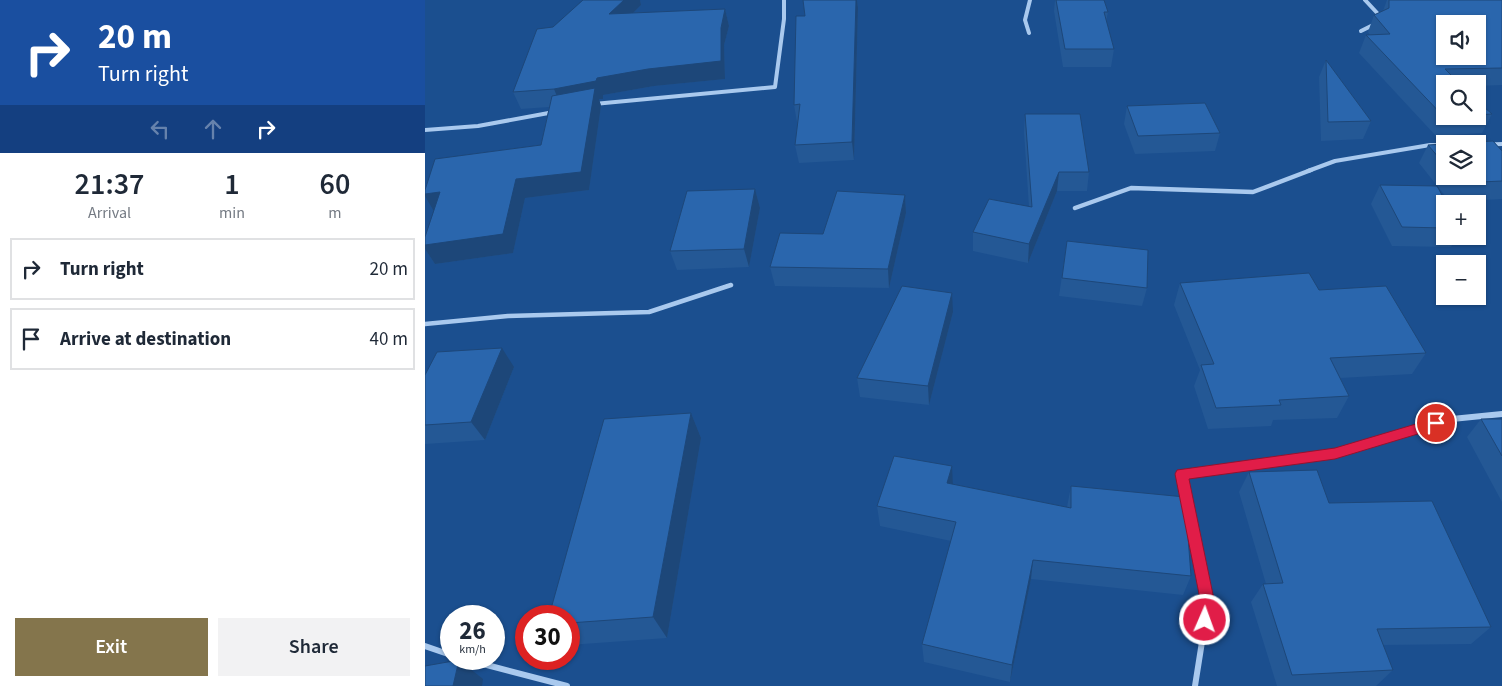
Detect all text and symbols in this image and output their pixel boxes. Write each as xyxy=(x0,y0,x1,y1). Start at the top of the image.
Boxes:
text: 20 m xyxy=(98,12,172,62)
map controls xyxy=(1436,15,1486,305)
button: sound xyxy=(1436,15,1486,65)
icon: right xyxy=(15,20,80,85)
text: Turn right xyxy=(98,58,188,90)
button: search xyxy=(1436,75,1486,125)
icon: left xyxy=(146,115,174,143)
icon: ahead xyxy=(199,115,227,143)
icon: right xyxy=(252,115,280,143)
button: layers xyxy=(1436,135,1486,185)
text: 21:37 xyxy=(75,163,144,206)
text: 1 xyxy=(224,163,240,206)
text: 60 xyxy=(320,163,350,206)
button: + xyxy=(1436,195,1486,245)
text: Arrival xyxy=(88,202,131,224)
text: min xyxy=(219,202,245,224)
text: m xyxy=(328,202,342,224)
icon: right xyxy=(17,255,45,283)
button: − xyxy=(1436,255,1486,305)
text: Turn right xyxy=(60,256,144,283)
text: 20 m xyxy=(370,256,408,283)
icon: arrive xyxy=(17,325,45,353)
text: Arrive at destination xyxy=(60,326,231,353)
text: 40 m xyxy=(370,326,408,353)
pin xyxy=(1415,402,1457,444)
icon: arrive xyxy=(1422,409,1450,437)
position arrow xyxy=(1178,593,1230,645)
speed limit sign: 30 xyxy=(515,605,580,670)
text: 26 xyxy=(459,613,486,649)
button: Exit xyxy=(15,618,208,676)
button: Share xyxy=(218,618,410,676)
text: km/h xyxy=(459,641,486,658)

